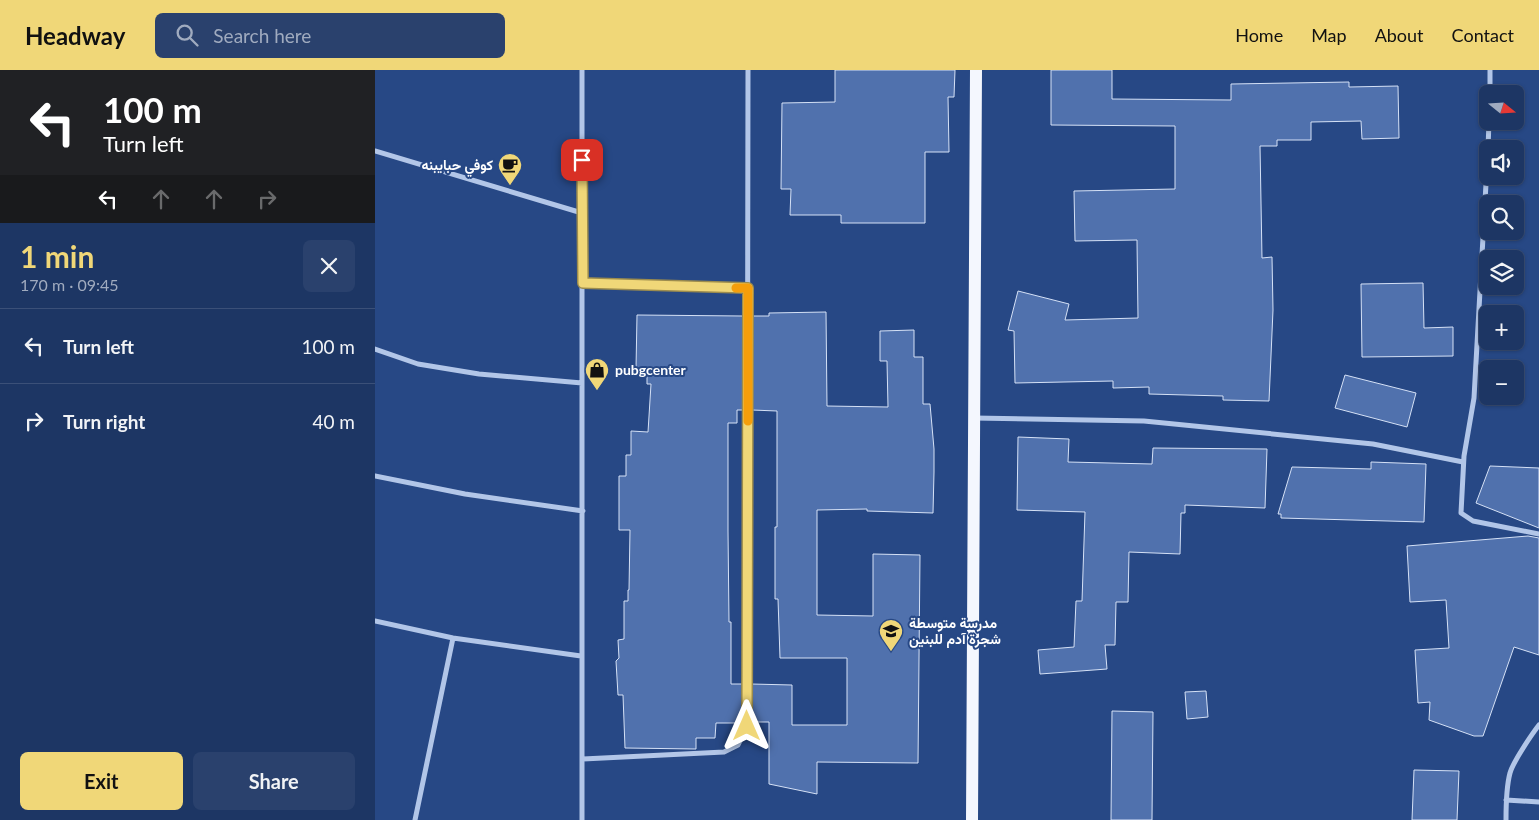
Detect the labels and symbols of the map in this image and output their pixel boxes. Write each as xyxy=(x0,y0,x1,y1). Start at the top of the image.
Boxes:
north arrow xyxy=(1479,85,1524,130)
pin xyxy=(561,139,603,181)
cafe icon: كوفي حبايبنه xyxy=(497,152,523,186)
place label: كوفي حبايبنه xyxy=(421,156,493,177)
shop icon: pubgcenter xyxy=(584,357,610,391)
place label: pubgcenter xyxy=(615,361,687,378)
place label: مدرسة متوسطة شجرة آدم للبنين xyxy=(909,614,1001,648)
school or university icon: مدرسة متوسطة شجرة آدم للبنين xyxy=(878,618,904,652)
position arrow xyxy=(720,699,772,751)

